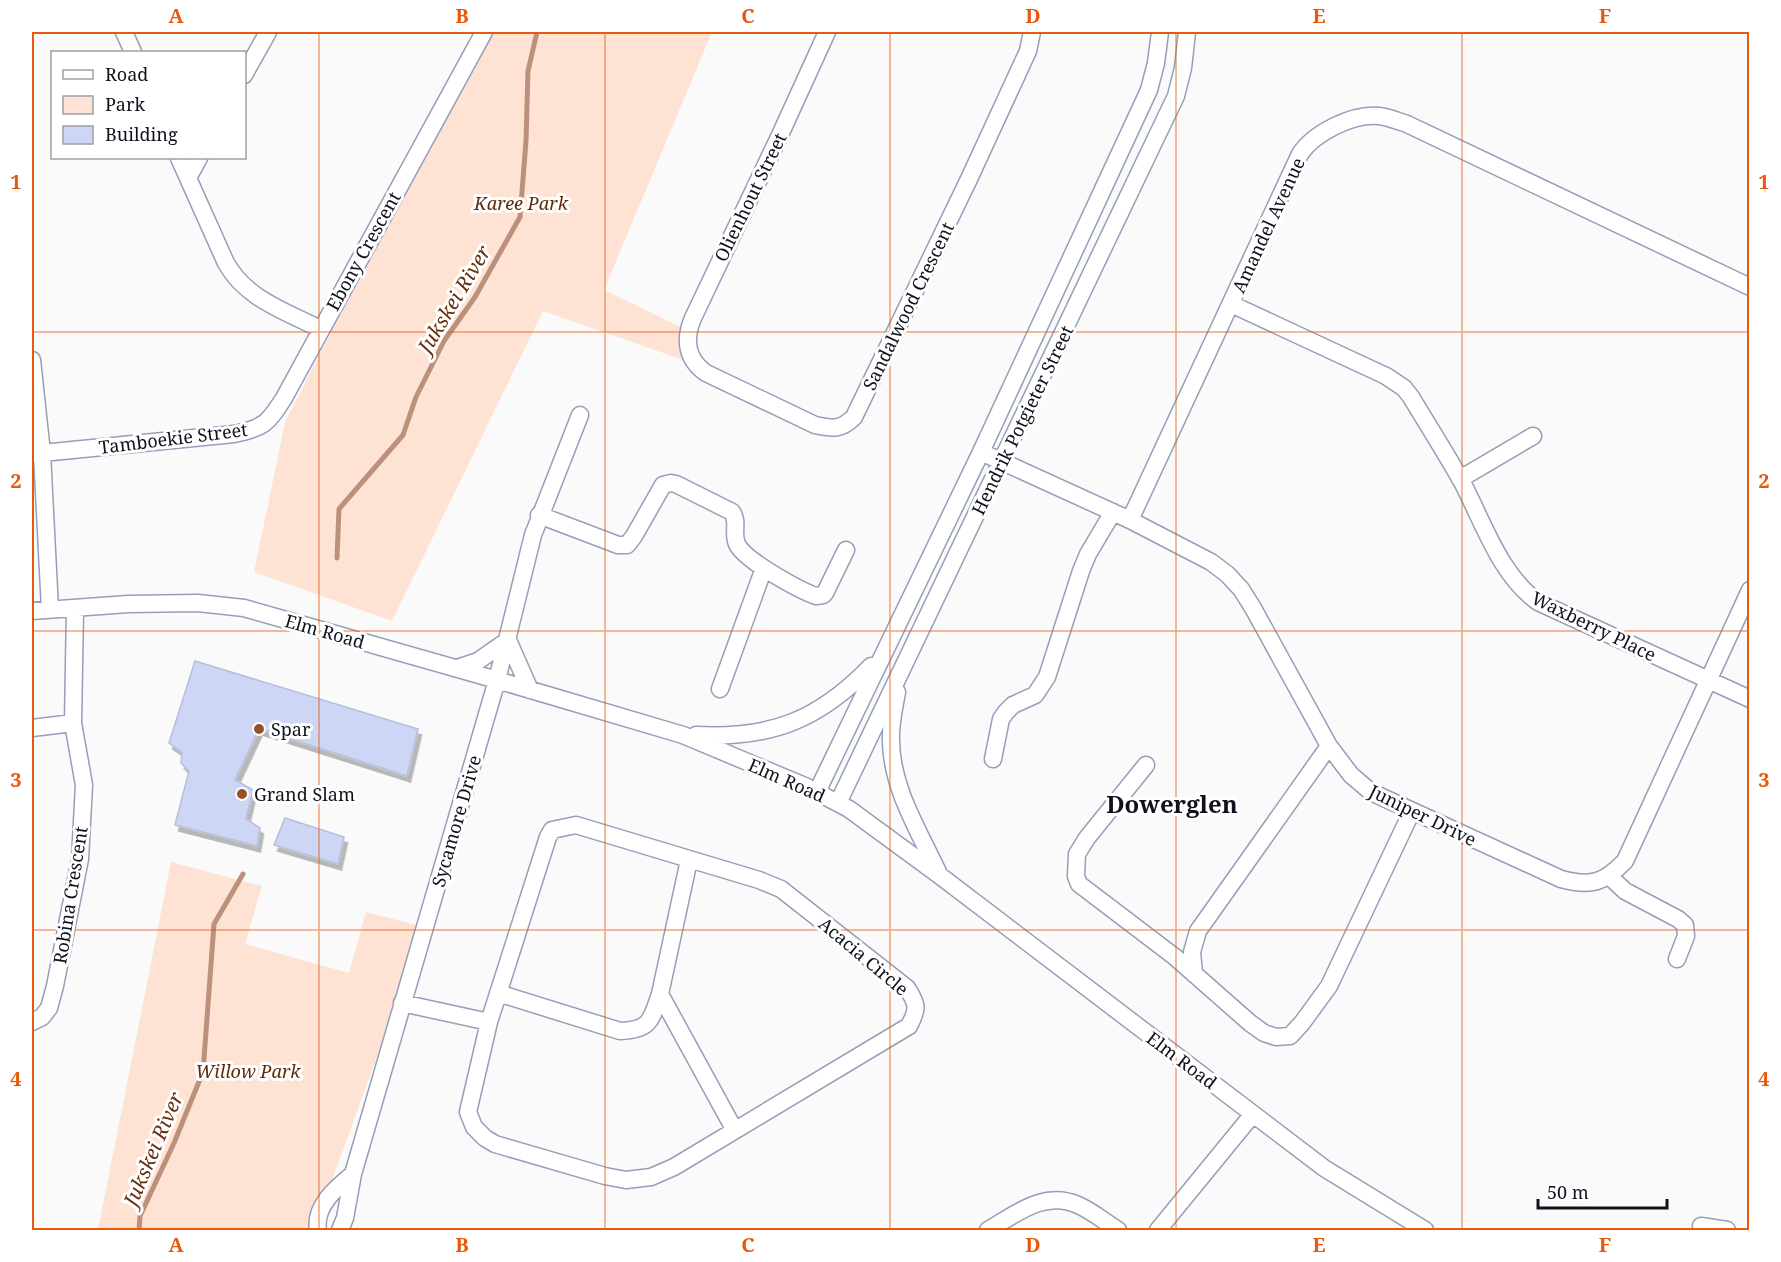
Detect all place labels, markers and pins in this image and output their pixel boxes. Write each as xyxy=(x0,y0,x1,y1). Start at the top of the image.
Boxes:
place label: Spar xyxy=(271,717,311,741)
marker: Spar xyxy=(252,722,266,736)
place label: Grand Slam xyxy=(254,782,355,806)
marker: Grand Slam xyxy=(235,787,249,801)

